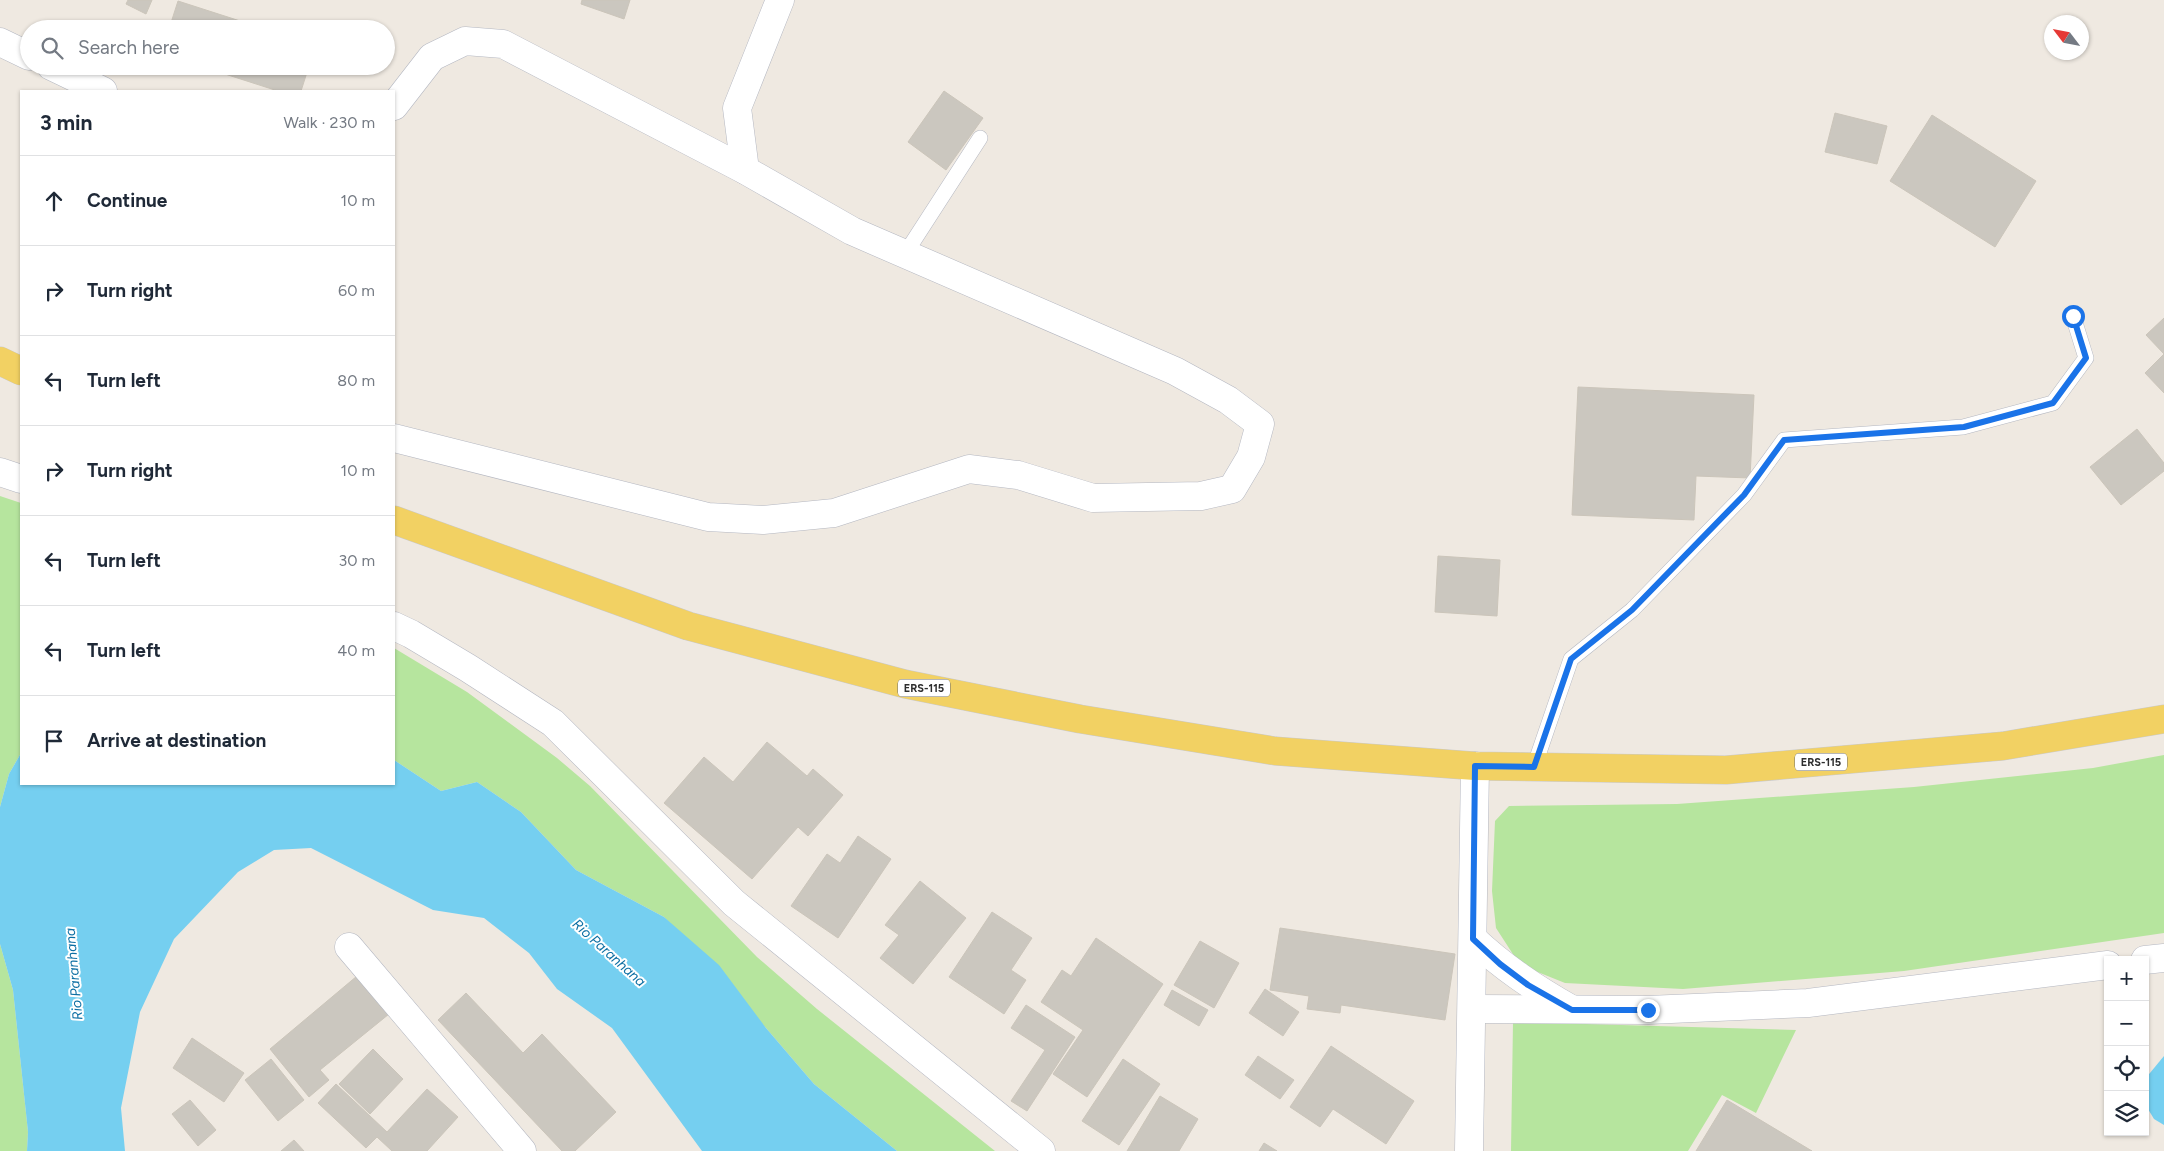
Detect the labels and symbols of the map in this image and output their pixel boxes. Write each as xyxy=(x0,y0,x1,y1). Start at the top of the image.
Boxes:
north arrow xyxy=(2044,15,2089,60)
route start xyxy=(2062,305,2085,328)
road number: ERS-115 xyxy=(898,680,950,696)
road number: ERS-115 xyxy=(1795,754,1847,770)
water label: Rio Paranhana xyxy=(569,916,649,990)
water label: Rio Paranhana xyxy=(61,927,87,1021)
route end xyxy=(1637,999,1660,1022)

